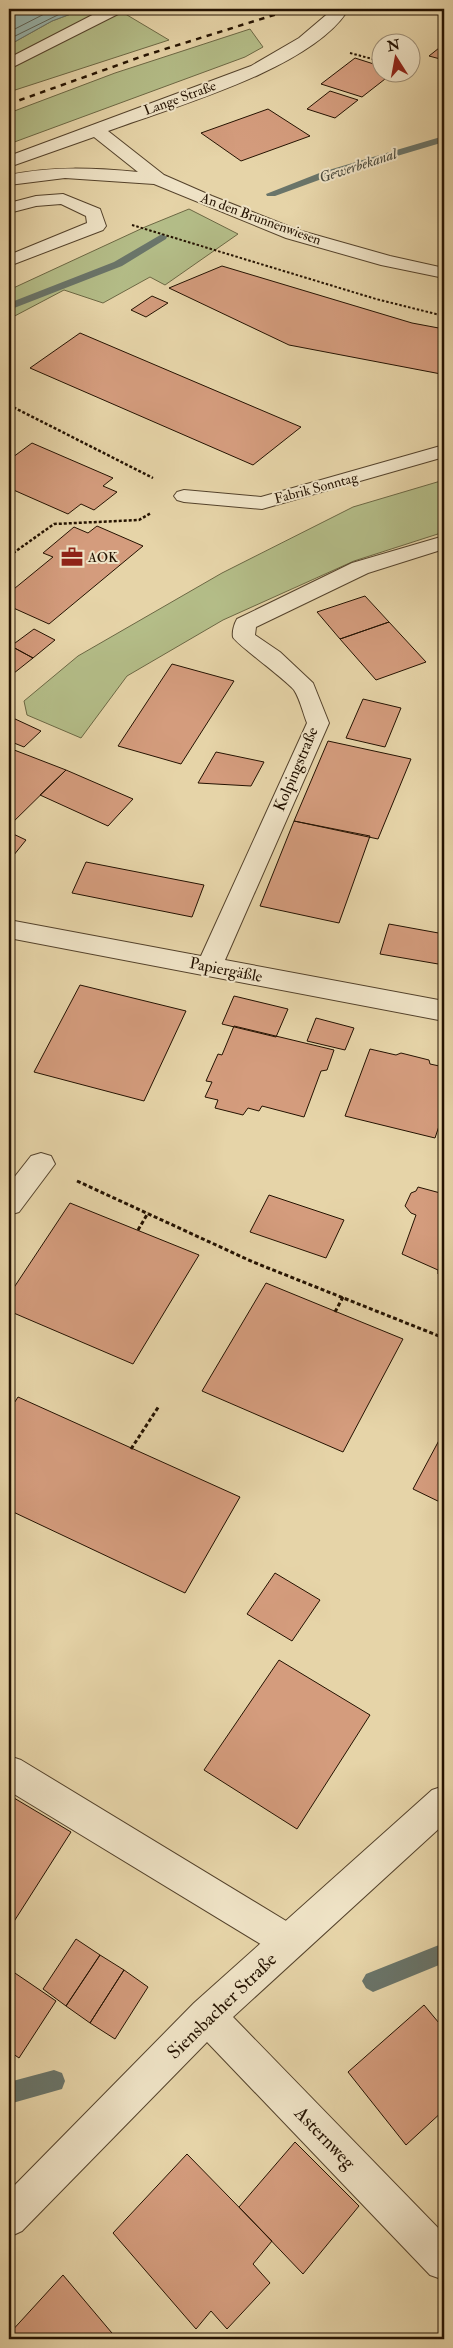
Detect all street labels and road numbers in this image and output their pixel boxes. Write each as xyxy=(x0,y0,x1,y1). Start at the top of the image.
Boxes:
street label: Lange Straße xyxy=(142,77,219,119)
street label: An den Brunnenwiesen xyxy=(198,189,324,249)
street label: Fabrik Sonntag xyxy=(272,468,361,507)
street label: Kolpingstraße xyxy=(269,724,324,815)
street label: Papiergäßle xyxy=(188,953,265,988)
street label: Siensbacher Straße xyxy=(162,1948,282,2064)
street label: Asternweg xyxy=(289,2101,361,2175)

